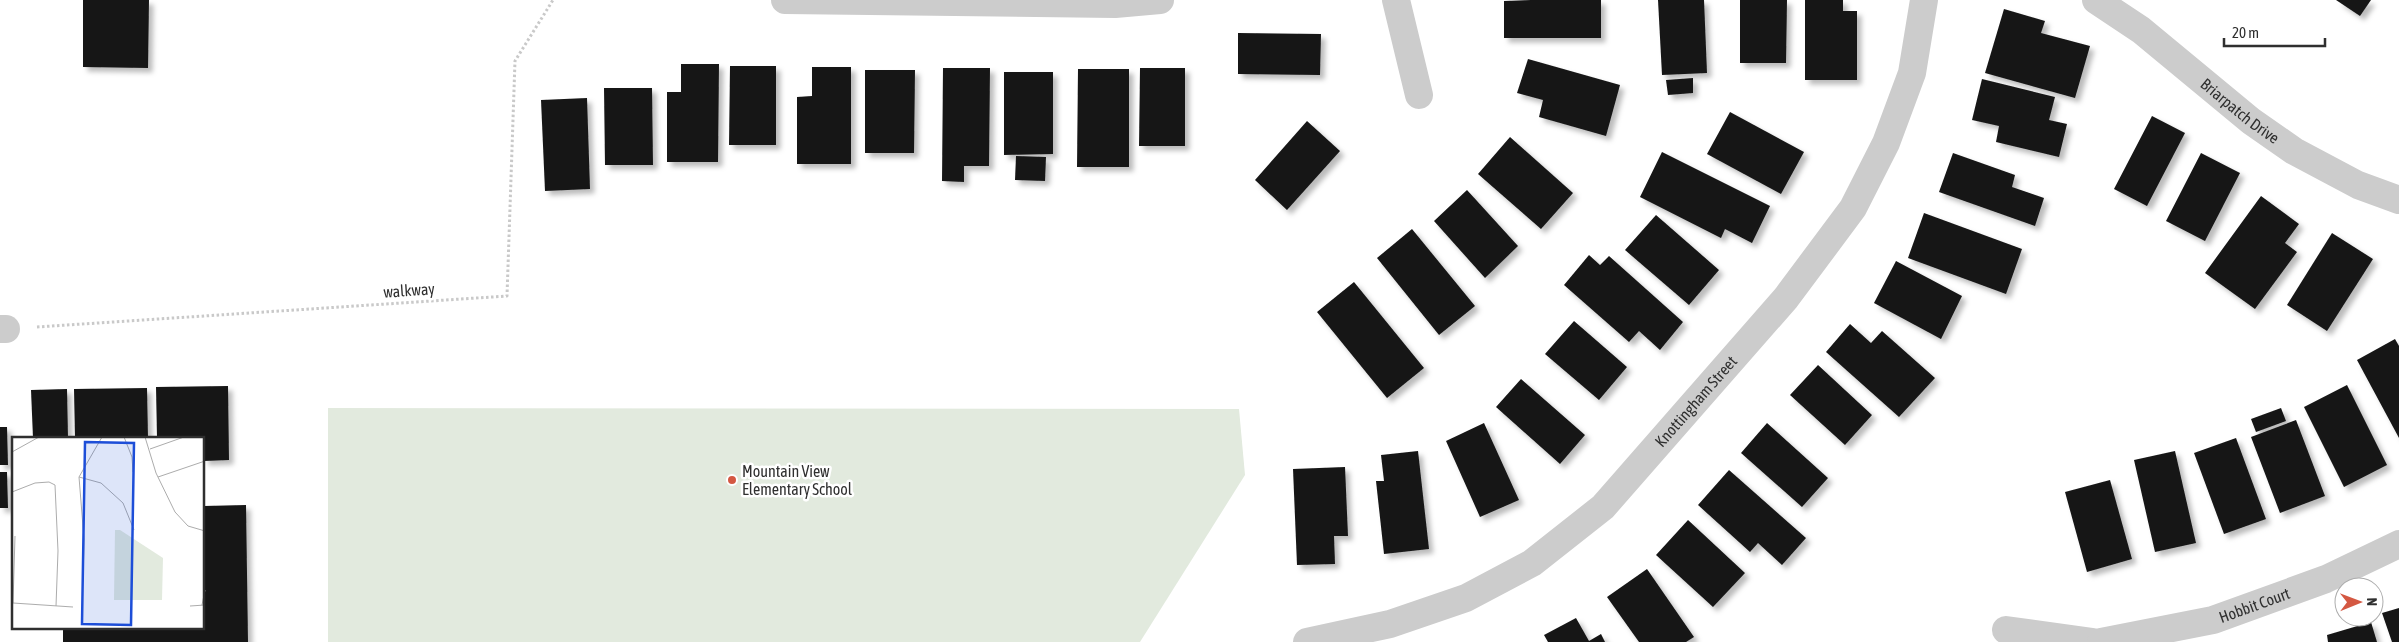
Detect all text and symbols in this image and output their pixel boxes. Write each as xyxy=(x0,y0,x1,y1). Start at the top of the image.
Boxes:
scale bar xyxy=(2224,15,2325,47)
text: 20 m xyxy=(2232,24,2259,41)
street label: Briarpatch Drive xyxy=(2197,74,2283,147)
street label: walkway xyxy=(383,279,436,302)
street label: Knottingham Street xyxy=(1651,352,1740,450)
inset map xyxy=(12,437,205,630)
place label: Mountain View Elementary School xyxy=(742,462,853,499)
marker: Mountain View Elementary School xyxy=(726,474,738,486)
north arrow xyxy=(2334,577,2384,627)
street label: Hobbit Court xyxy=(2216,584,2293,626)
text: N xyxy=(2364,598,2380,606)

